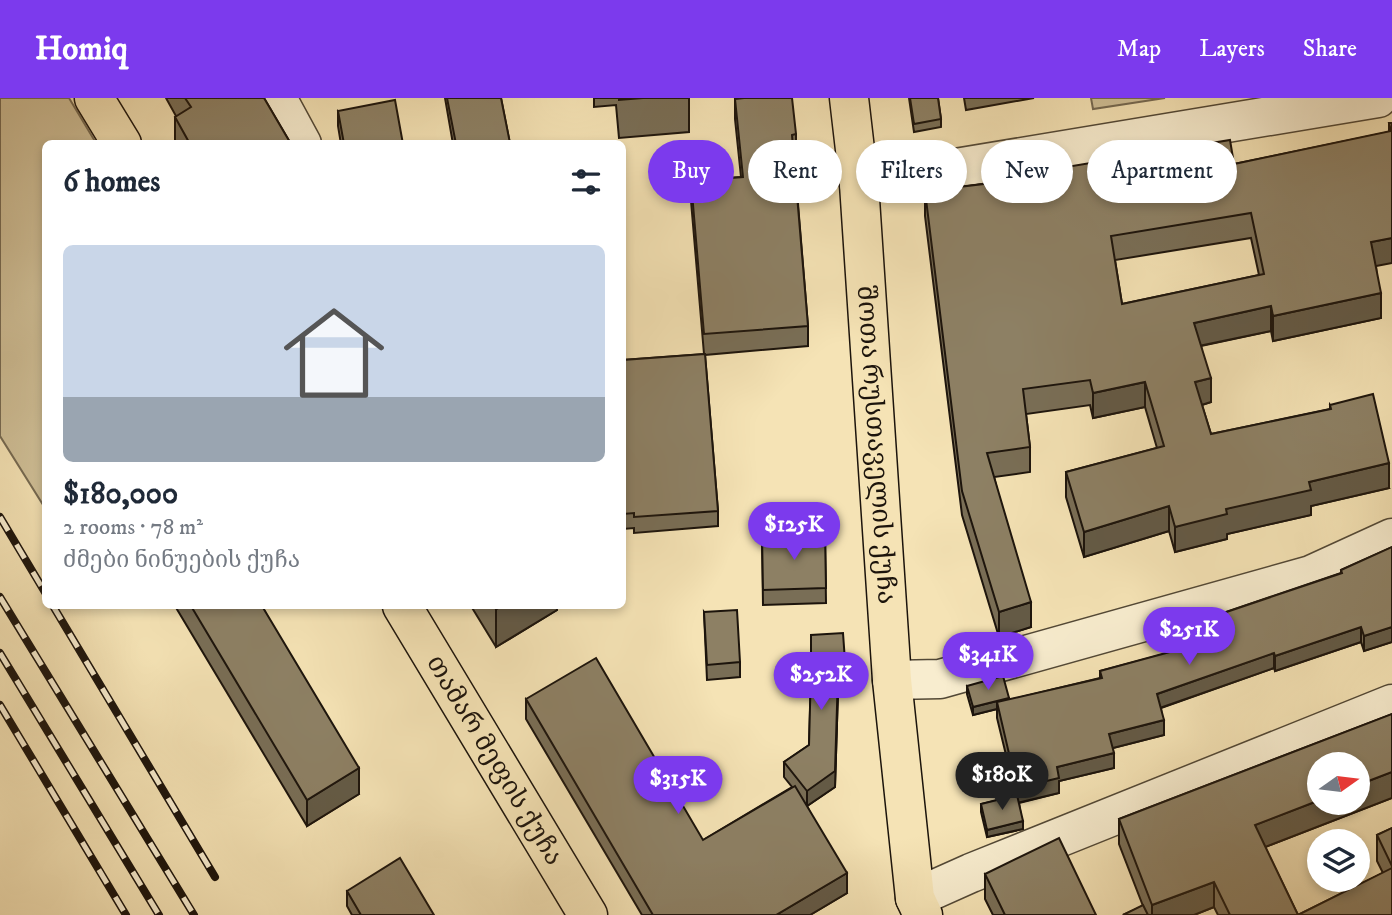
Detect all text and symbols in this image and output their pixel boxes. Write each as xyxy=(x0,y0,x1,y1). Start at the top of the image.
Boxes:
text: Homiq xyxy=(35,29,128,70)
text: Map xyxy=(1117,34,1161,64)
text: Layers xyxy=(1199,34,1265,64)
text: Share xyxy=(1303,34,1357,64)
chip: Buy xyxy=(648,140,734,203)
chip: Rent xyxy=(748,140,842,203)
chip: Filters xyxy=(856,140,967,203)
chip: New xyxy=(981,140,1073,203)
chip: Apartment xyxy=(1087,140,1237,203)
icon: filters xyxy=(567,163,605,201)
text: 6 homes xyxy=(63,164,160,201)
street label: შოთა რუსთაველის ქუჩა xyxy=(849,284,903,605)
icon: home xyxy=(271,290,397,416)
text: $180,000 xyxy=(63,476,178,513)
pin: $125K xyxy=(745,503,843,562)
text: $125K xyxy=(764,510,824,539)
text: 2 rooms · 78 m² xyxy=(63,513,203,542)
text: ძმები ნინუების ქუჩა xyxy=(63,546,300,575)
pin: $251K xyxy=(1140,608,1238,667)
text: $251K xyxy=(1159,615,1219,644)
pin: $341K xyxy=(939,632,1037,692)
text: $341K xyxy=(959,640,1017,669)
street label: თამარ მეფის ქუჩა xyxy=(419,649,571,871)
pin: $252K xyxy=(772,652,870,712)
text: $252K xyxy=(790,660,852,689)
pin: $180K xyxy=(953,752,1051,812)
north arrow xyxy=(1307,752,1370,816)
map controls xyxy=(1307,752,1370,892)
pin: $315K xyxy=(629,756,727,816)
text: $180K xyxy=(971,760,1033,789)
text: $315K xyxy=(649,764,707,793)
button: layers xyxy=(1307,829,1370,892)

